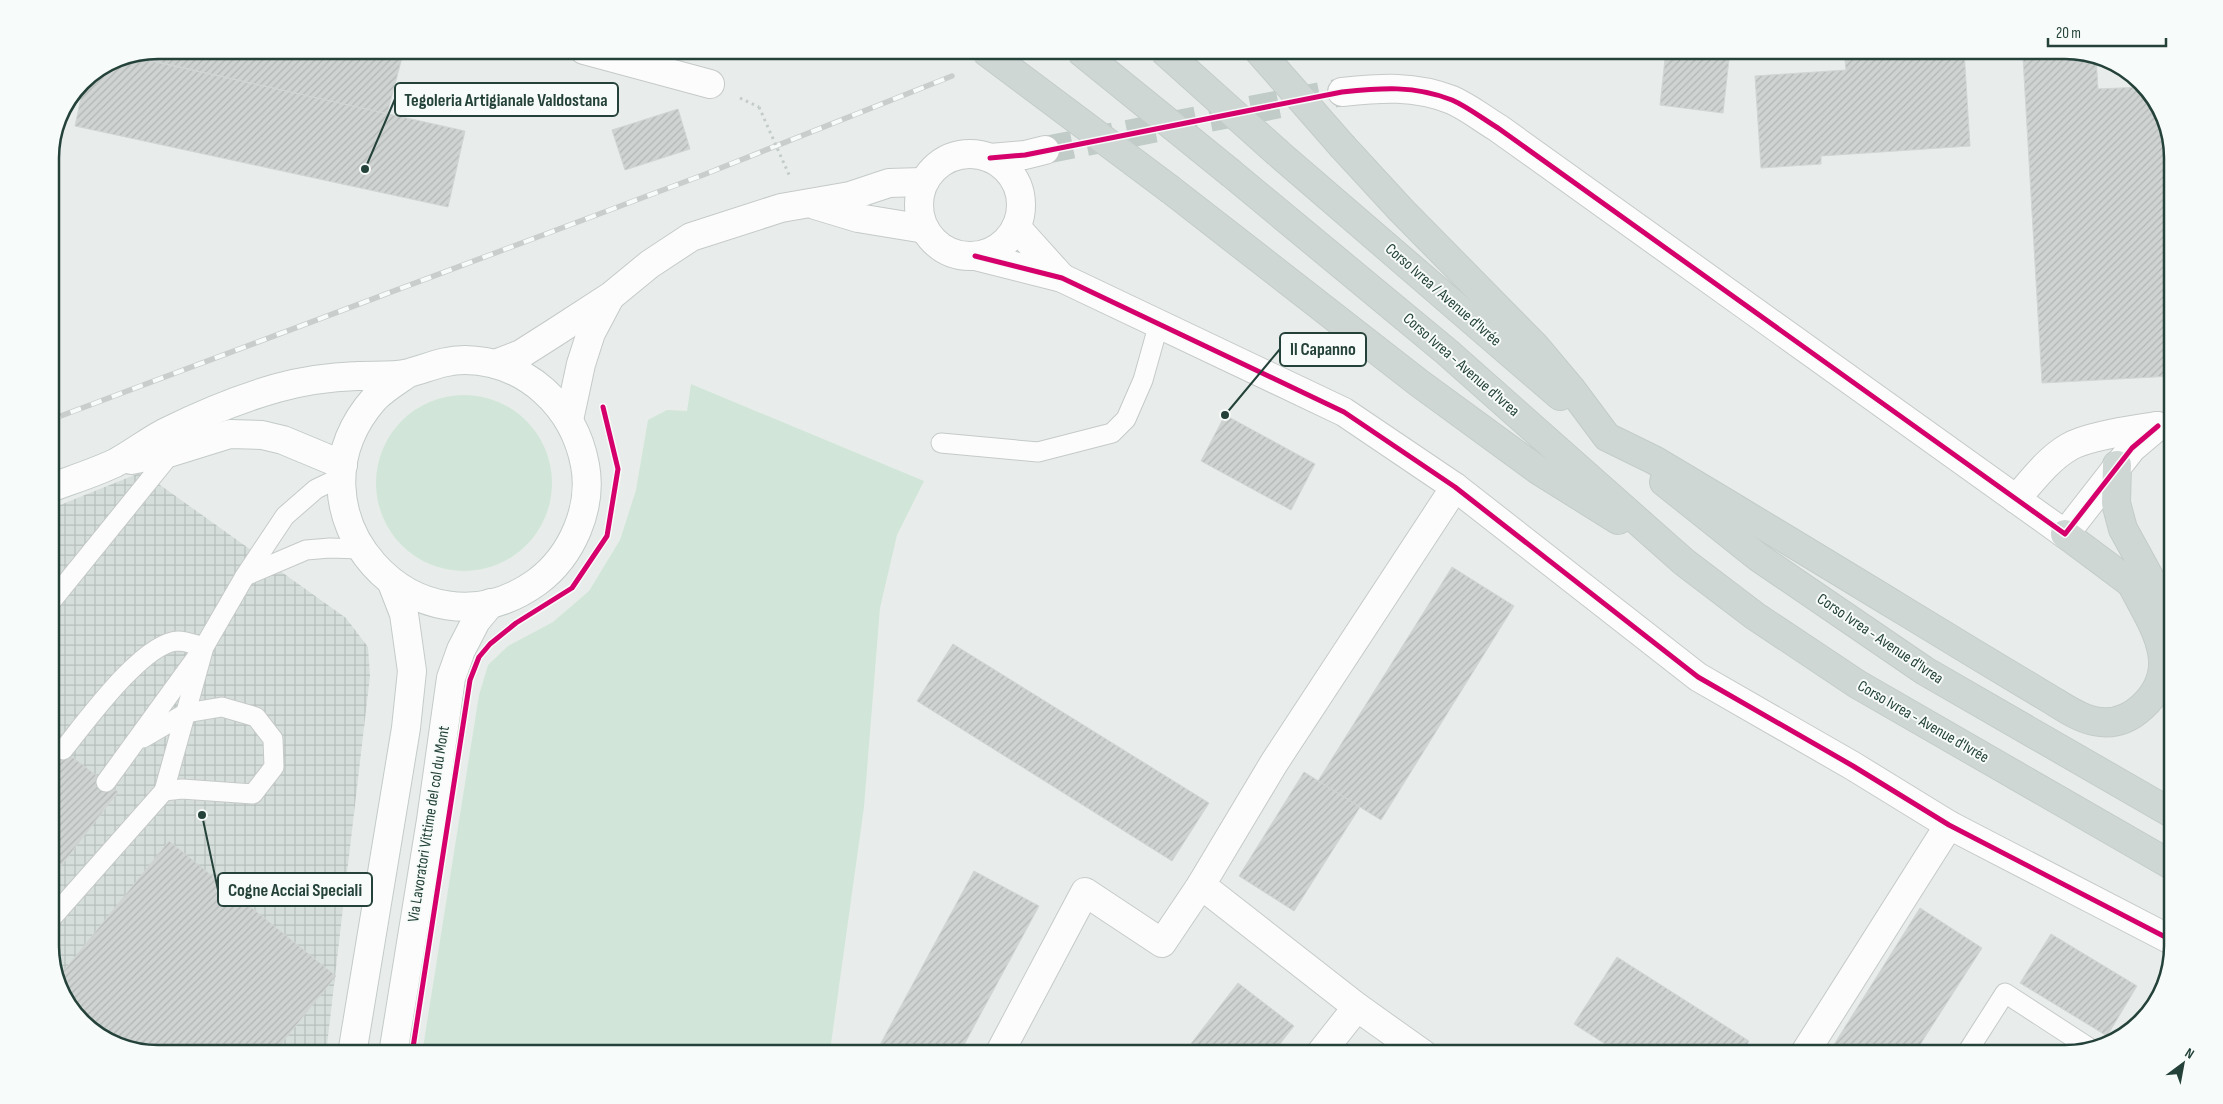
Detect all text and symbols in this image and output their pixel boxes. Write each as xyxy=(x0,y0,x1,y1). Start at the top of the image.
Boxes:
scale bar xyxy=(2048,15,2166,47)
text: 20 m xyxy=(2056,24,2081,43)
callout: Tegoleria Artigianale Valdostana xyxy=(395,83,618,116)
text: Tegoleria Artigianale Valdostana xyxy=(404,90,608,111)
street label: Corso Ivrea / Avenue d'Ivrée xyxy=(1381,240,1505,350)
street label: Corso Ivrea - Avenue d'Ivrea xyxy=(1399,309,1523,421)
callout: Il Capanno xyxy=(1280,333,1366,366)
text: Il Capanno xyxy=(1290,339,1356,360)
street label: Corso Ivrea - Avenue d'Ivrea xyxy=(1813,590,1947,688)
street label: Corso Ivrea - Avenue d'Ivrée xyxy=(1854,677,1992,767)
street label: Via Lavoratori Vittime del col du Mont xyxy=(404,724,454,924)
callout: Cogne Acciai Speciali xyxy=(218,873,372,906)
text: Cogne Acciai Speciali xyxy=(228,880,362,901)
north arrow xyxy=(2158,1039,2208,1089)
text: N xyxy=(2182,1044,2197,1063)

